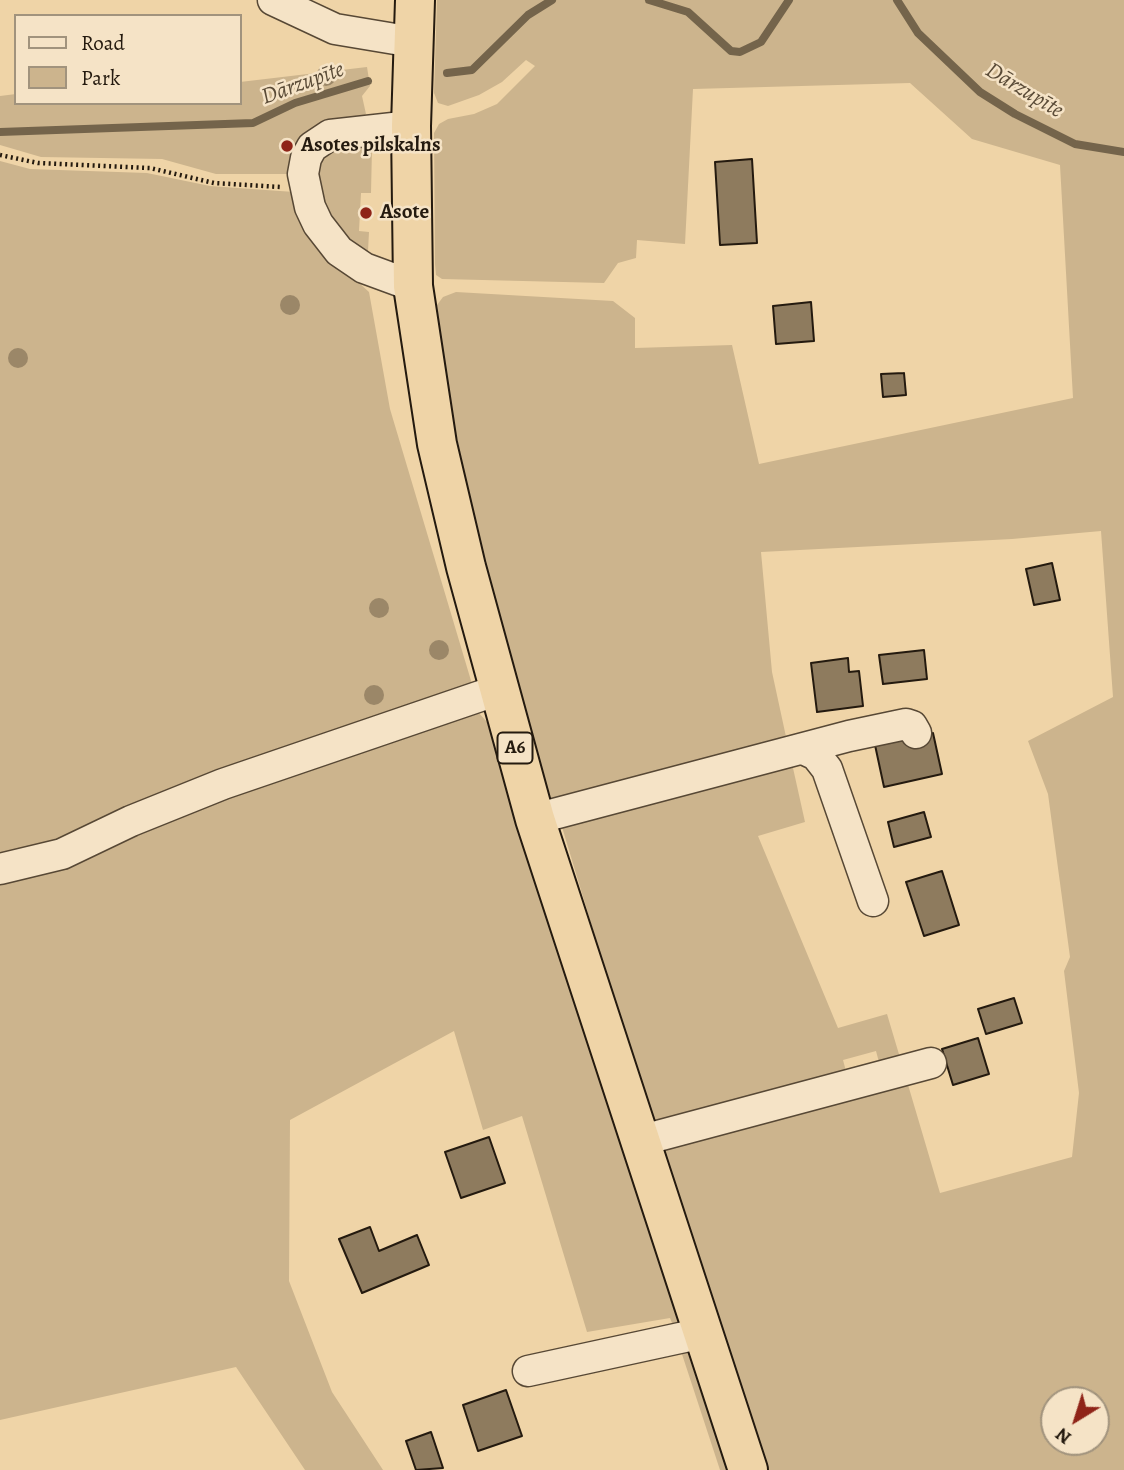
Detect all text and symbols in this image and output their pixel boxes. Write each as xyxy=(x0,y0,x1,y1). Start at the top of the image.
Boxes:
legend xyxy=(14,14,242,105)
text: Road xyxy=(81,29,125,57)
water label: Dārzupīte xyxy=(258,56,348,112)
water label: Dārzupīte xyxy=(980,57,1068,125)
text: Park xyxy=(81,64,120,92)
place label: Asotes pilskalns xyxy=(301,133,440,159)
marker: Asotes pilskalns xyxy=(279,138,295,154)
place label: Asote xyxy=(380,200,429,226)
marker: Asote xyxy=(358,205,374,221)
road number: A6 xyxy=(498,733,532,764)
north arrow xyxy=(1040,1386,1110,1456)
text: N xyxy=(1050,1421,1077,1450)

